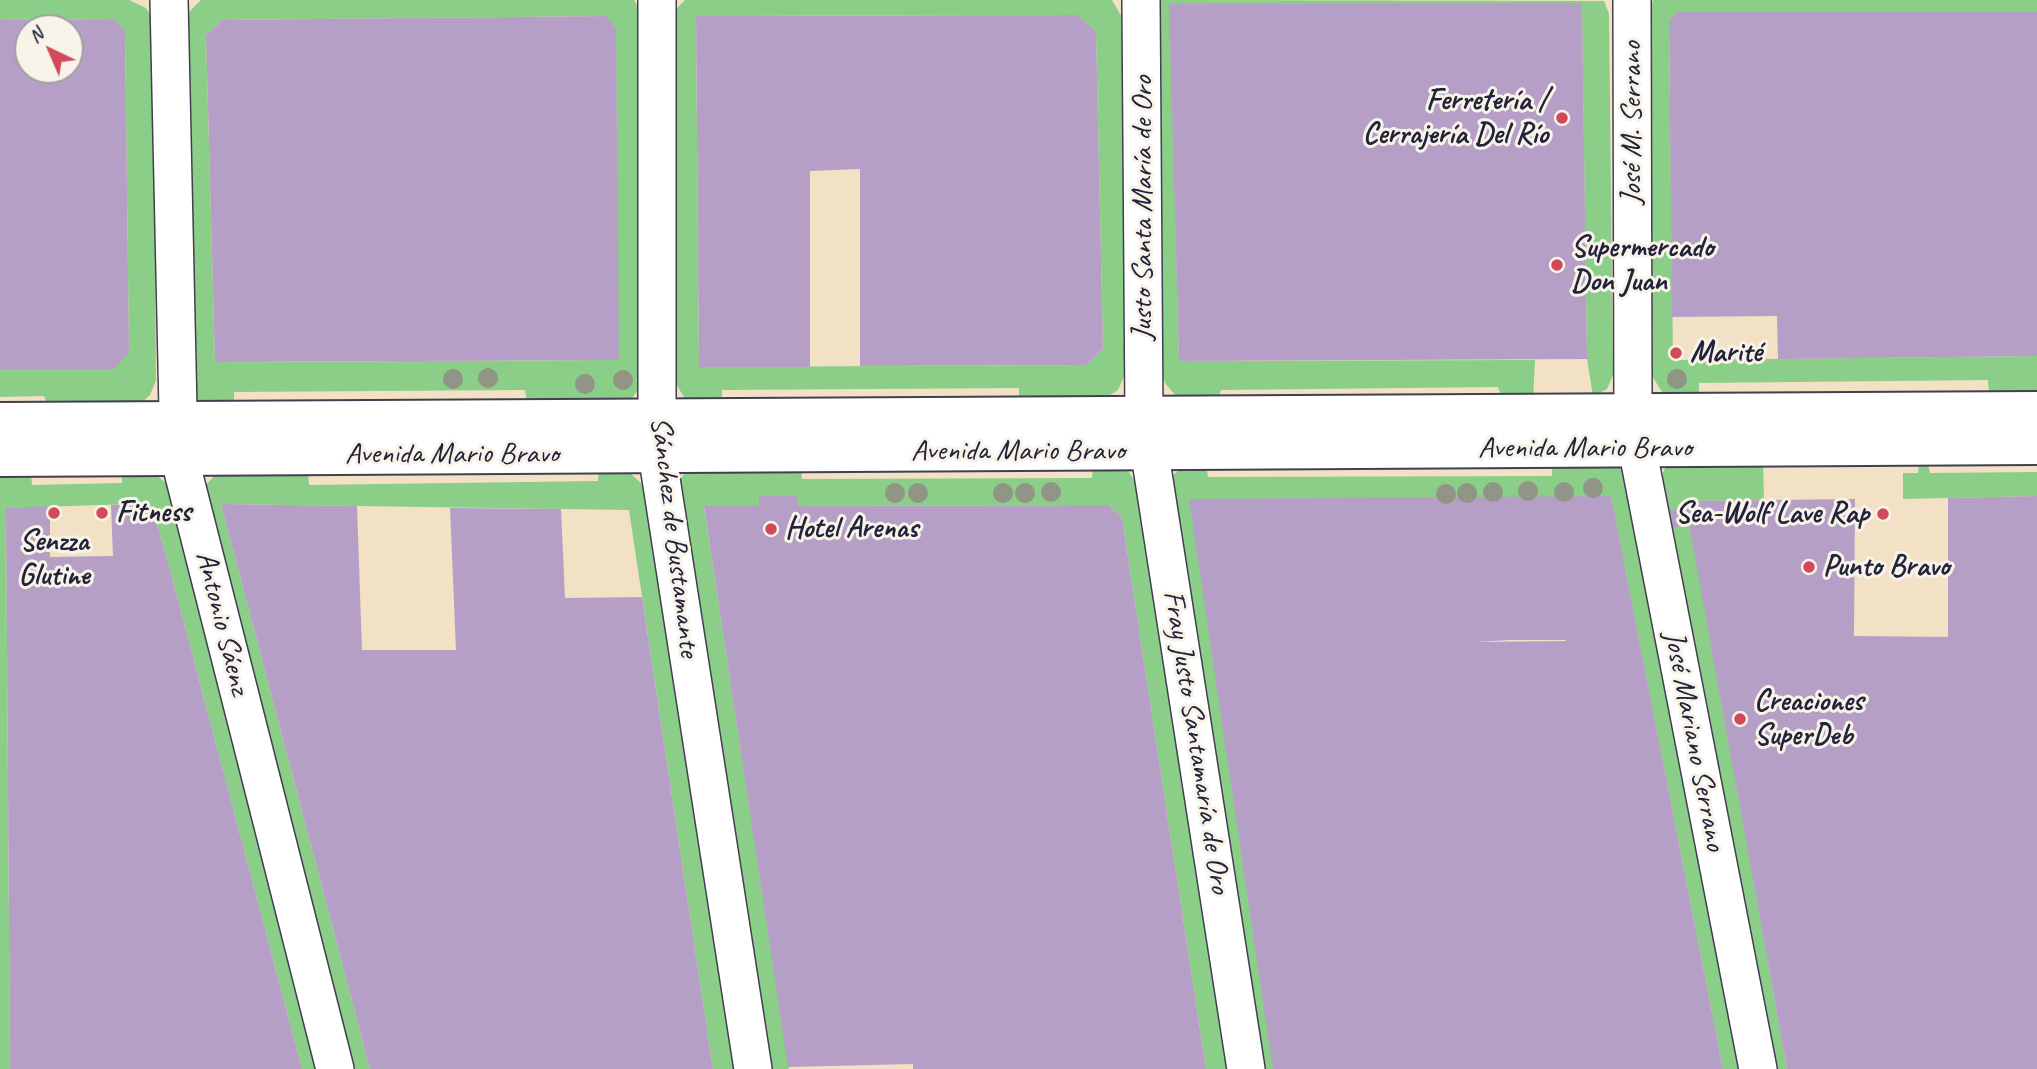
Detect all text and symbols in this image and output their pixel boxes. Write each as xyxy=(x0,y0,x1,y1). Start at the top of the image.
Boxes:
north arrow xyxy=(14,14,84,84)
text: N xyxy=(23,23,48,48)
street label: José M. Serrano xyxy=(1614,42,1650,204)
street label: Justo Santa María de Oro xyxy=(1125,76,1161,340)
place label: Ferretería / Cerrajería Del Río xyxy=(1363,83,1548,154)
marker: Ferretería / Cerrajería Del Río xyxy=(1554,110,1570,126)
place label: Supermercado Don Juan xyxy=(1571,230,1713,300)
marker: Supermercado Don Juan xyxy=(1549,257,1565,273)
place label: Marité xyxy=(1690,335,1762,371)
marker: Marité xyxy=(1668,345,1684,361)
street label: Sánchez de Bustamante xyxy=(641,415,707,659)
street label: Avenida Mario Bravo xyxy=(1478,430,1692,466)
street label: Avenida Mario Bravo xyxy=(911,433,1125,469)
street label: Avenida Mario Bravo xyxy=(345,436,559,472)
place label: Fitness xyxy=(116,495,191,531)
place label: Sea-Wolf Lave Rap xyxy=(1675,496,1869,532)
marker: Senzza Glutine xyxy=(46,505,62,521)
marker: Fitness xyxy=(94,505,110,521)
marker: Sea-Wolf Lave Rap xyxy=(1875,506,1891,522)
place label: Hotel Arenas xyxy=(785,511,918,547)
marker: Hotel Arenas xyxy=(763,521,779,537)
place label: Senzza Glutine xyxy=(18,524,90,594)
street label: Antonio Sáenz xyxy=(187,548,257,698)
place label: Punto Bravo xyxy=(1823,549,1950,585)
marker: Punto Bravo xyxy=(1801,559,1817,575)
street label: Fray Justo Santamaría de Oro xyxy=(1154,588,1238,896)
street label: José Mariano Serrano xyxy=(1655,628,1733,854)
place label: Creaciones SuperDeb xyxy=(1754,684,1863,754)
marker: Creaciones SuperDeb xyxy=(1732,711,1748,727)

